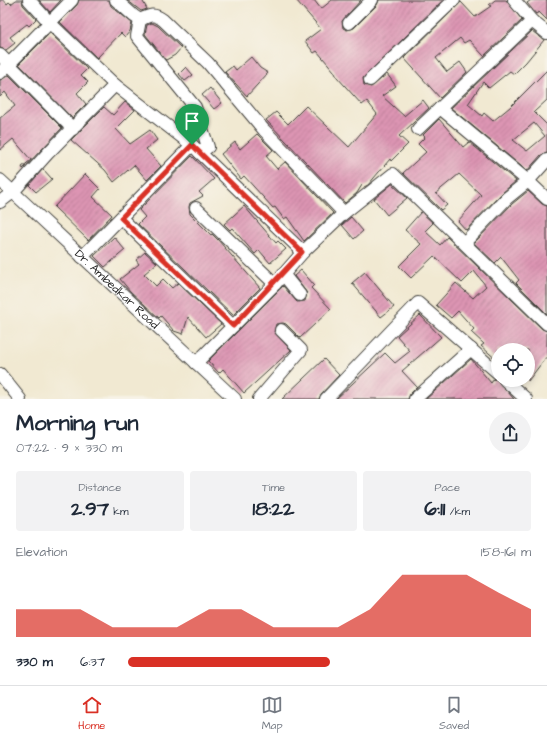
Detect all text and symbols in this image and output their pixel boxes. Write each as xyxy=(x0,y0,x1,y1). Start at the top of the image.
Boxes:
pin xyxy=(175,104,209,145)
icon: arrive xyxy=(181,110,203,132)
street label: Dr. Ambedkar Road xyxy=(71,245,163,333)
map controls xyxy=(491,343,535,387)
button: locate xyxy=(491,343,535,387)
text: Morning run xyxy=(16,408,139,439)
button: share xyxy=(489,412,531,454)
text: 07:22 · 9 × 330 m xyxy=(16,439,122,457)
text: Distance xyxy=(78,480,121,495)
text: Time xyxy=(262,480,285,495)
text: Pace xyxy=(434,480,460,495)
text: 2.97 xyxy=(71,495,109,523)
text: 18:22 xyxy=(253,495,294,523)
text: 6:11 xyxy=(424,495,445,523)
text: km xyxy=(109,504,129,519)
text: /km xyxy=(445,504,470,519)
text: Elevation xyxy=(16,543,67,561)
text: 158–161 m xyxy=(481,543,531,561)
text: 330 m xyxy=(16,653,53,671)
text: 6:37 xyxy=(80,653,105,671)
tab: Home xyxy=(78,694,105,733)
tab: Map xyxy=(261,694,283,733)
tab: Saved xyxy=(439,694,469,733)

